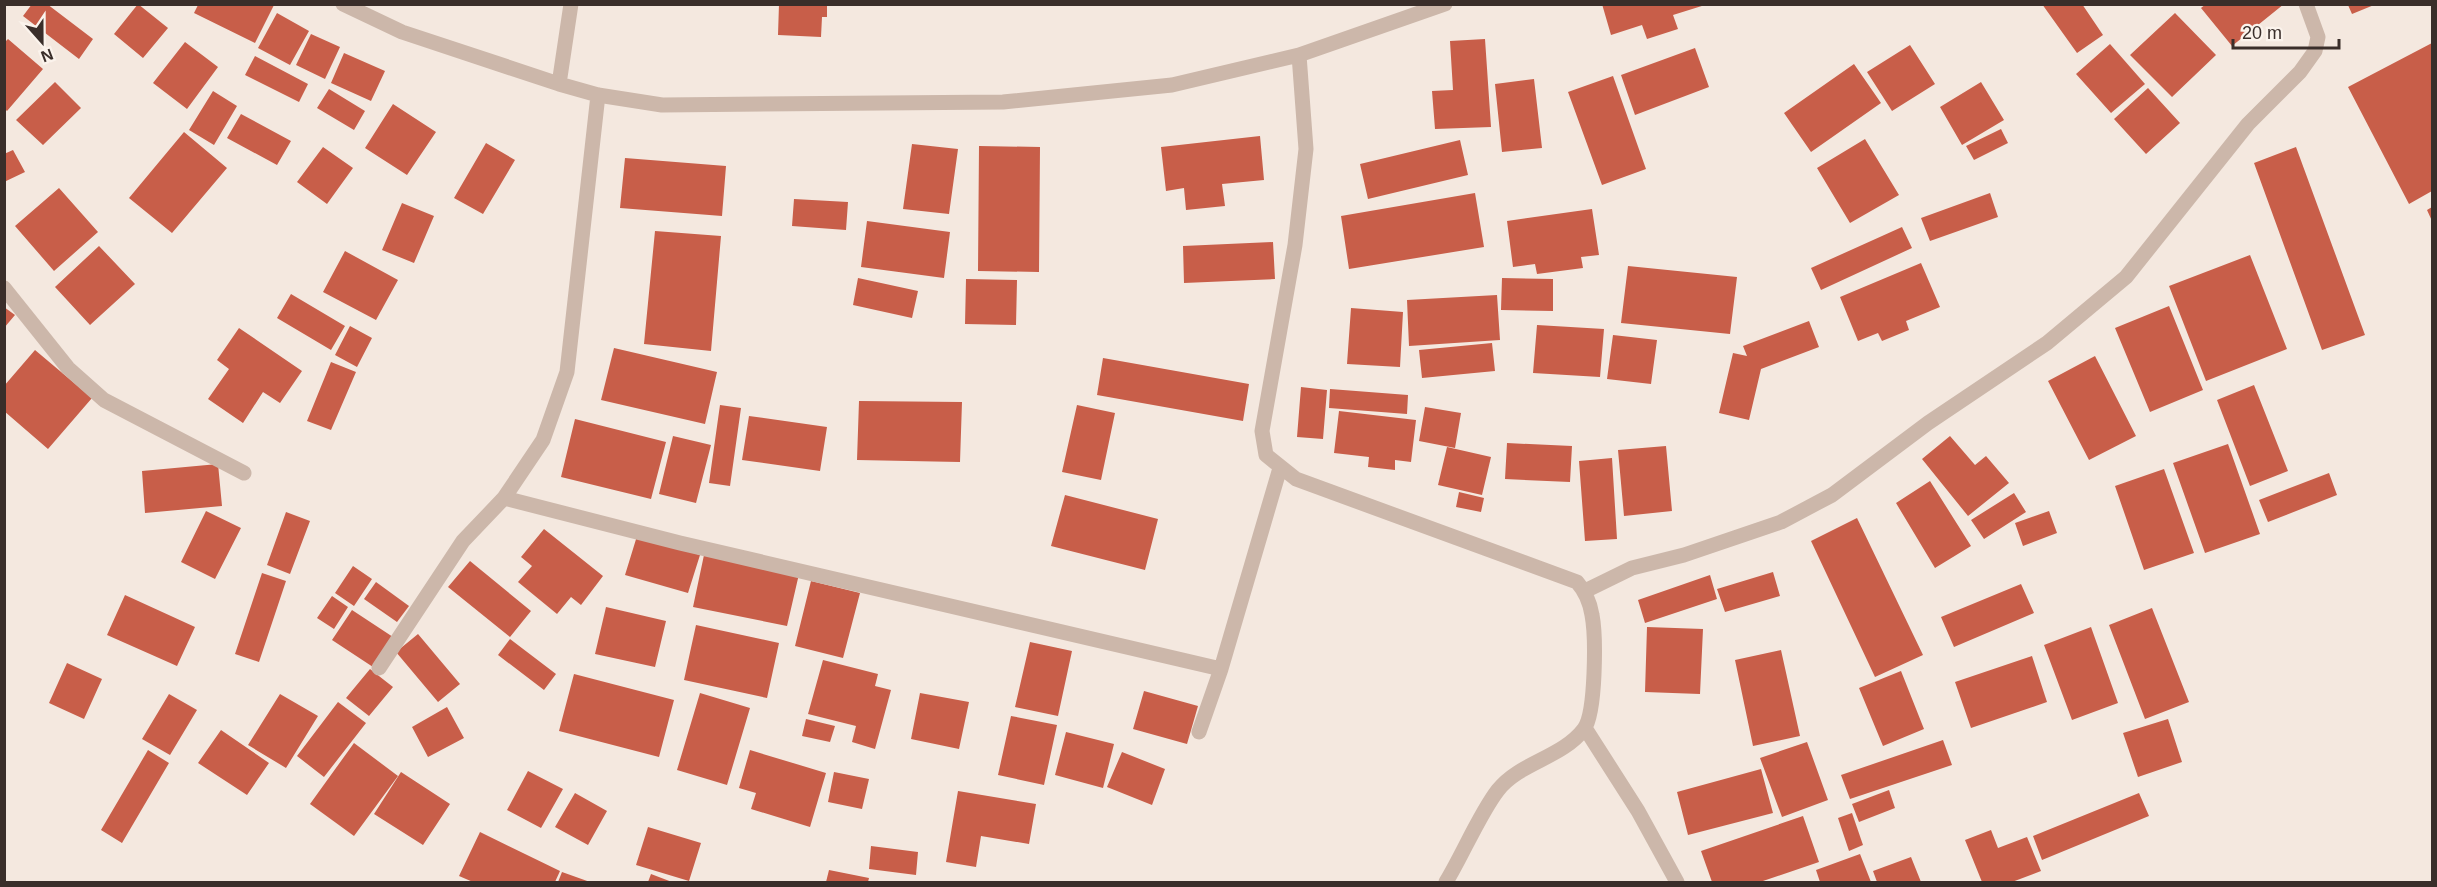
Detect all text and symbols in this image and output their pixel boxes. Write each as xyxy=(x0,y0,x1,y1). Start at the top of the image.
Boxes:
north arrow xyxy=(12,12,72,72)
scale bar xyxy=(2233,12,2340,50)
text: 20 m xyxy=(2242,23,2282,43)
text: N xyxy=(39,46,56,66)

